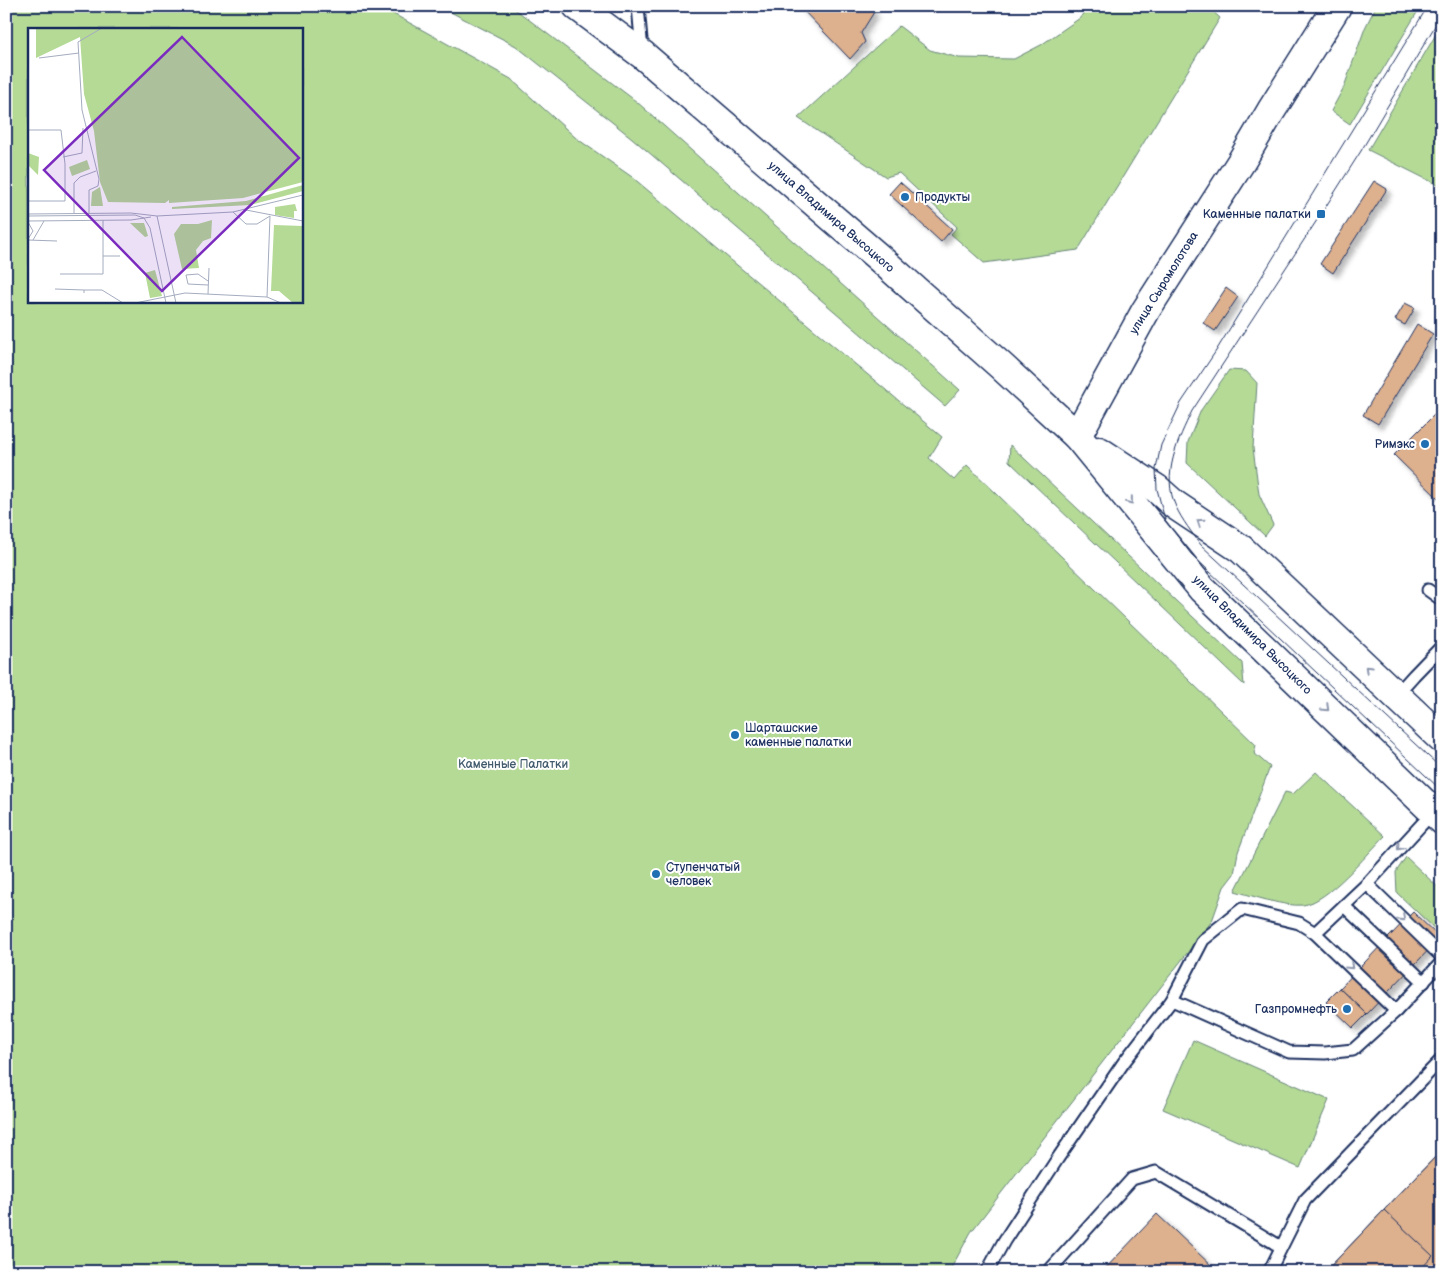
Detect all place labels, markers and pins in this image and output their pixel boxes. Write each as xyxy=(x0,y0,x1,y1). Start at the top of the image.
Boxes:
place label: Продукты xyxy=(915,190,970,205)
marker: Продукты xyxy=(899,191,911,203)
place label: Каменные палатки xyxy=(1203,207,1311,222)
marker: Каменные палатки xyxy=(1315,208,1327,220)
place label: Римэкс xyxy=(1375,437,1415,452)
marker: Римэкс xyxy=(1419,438,1431,450)
place label: Шарташские каменные палатки xyxy=(745,721,852,750)
marker: Шарташские каменные палатки xyxy=(729,729,741,741)
place label: Ступенчатый человек xyxy=(666,860,740,889)
marker: Ступенчатый человек xyxy=(650,868,662,880)
place label: Газпромнефть xyxy=(1255,1002,1337,1017)
marker: Газпромнефть xyxy=(1341,1003,1353,1015)

